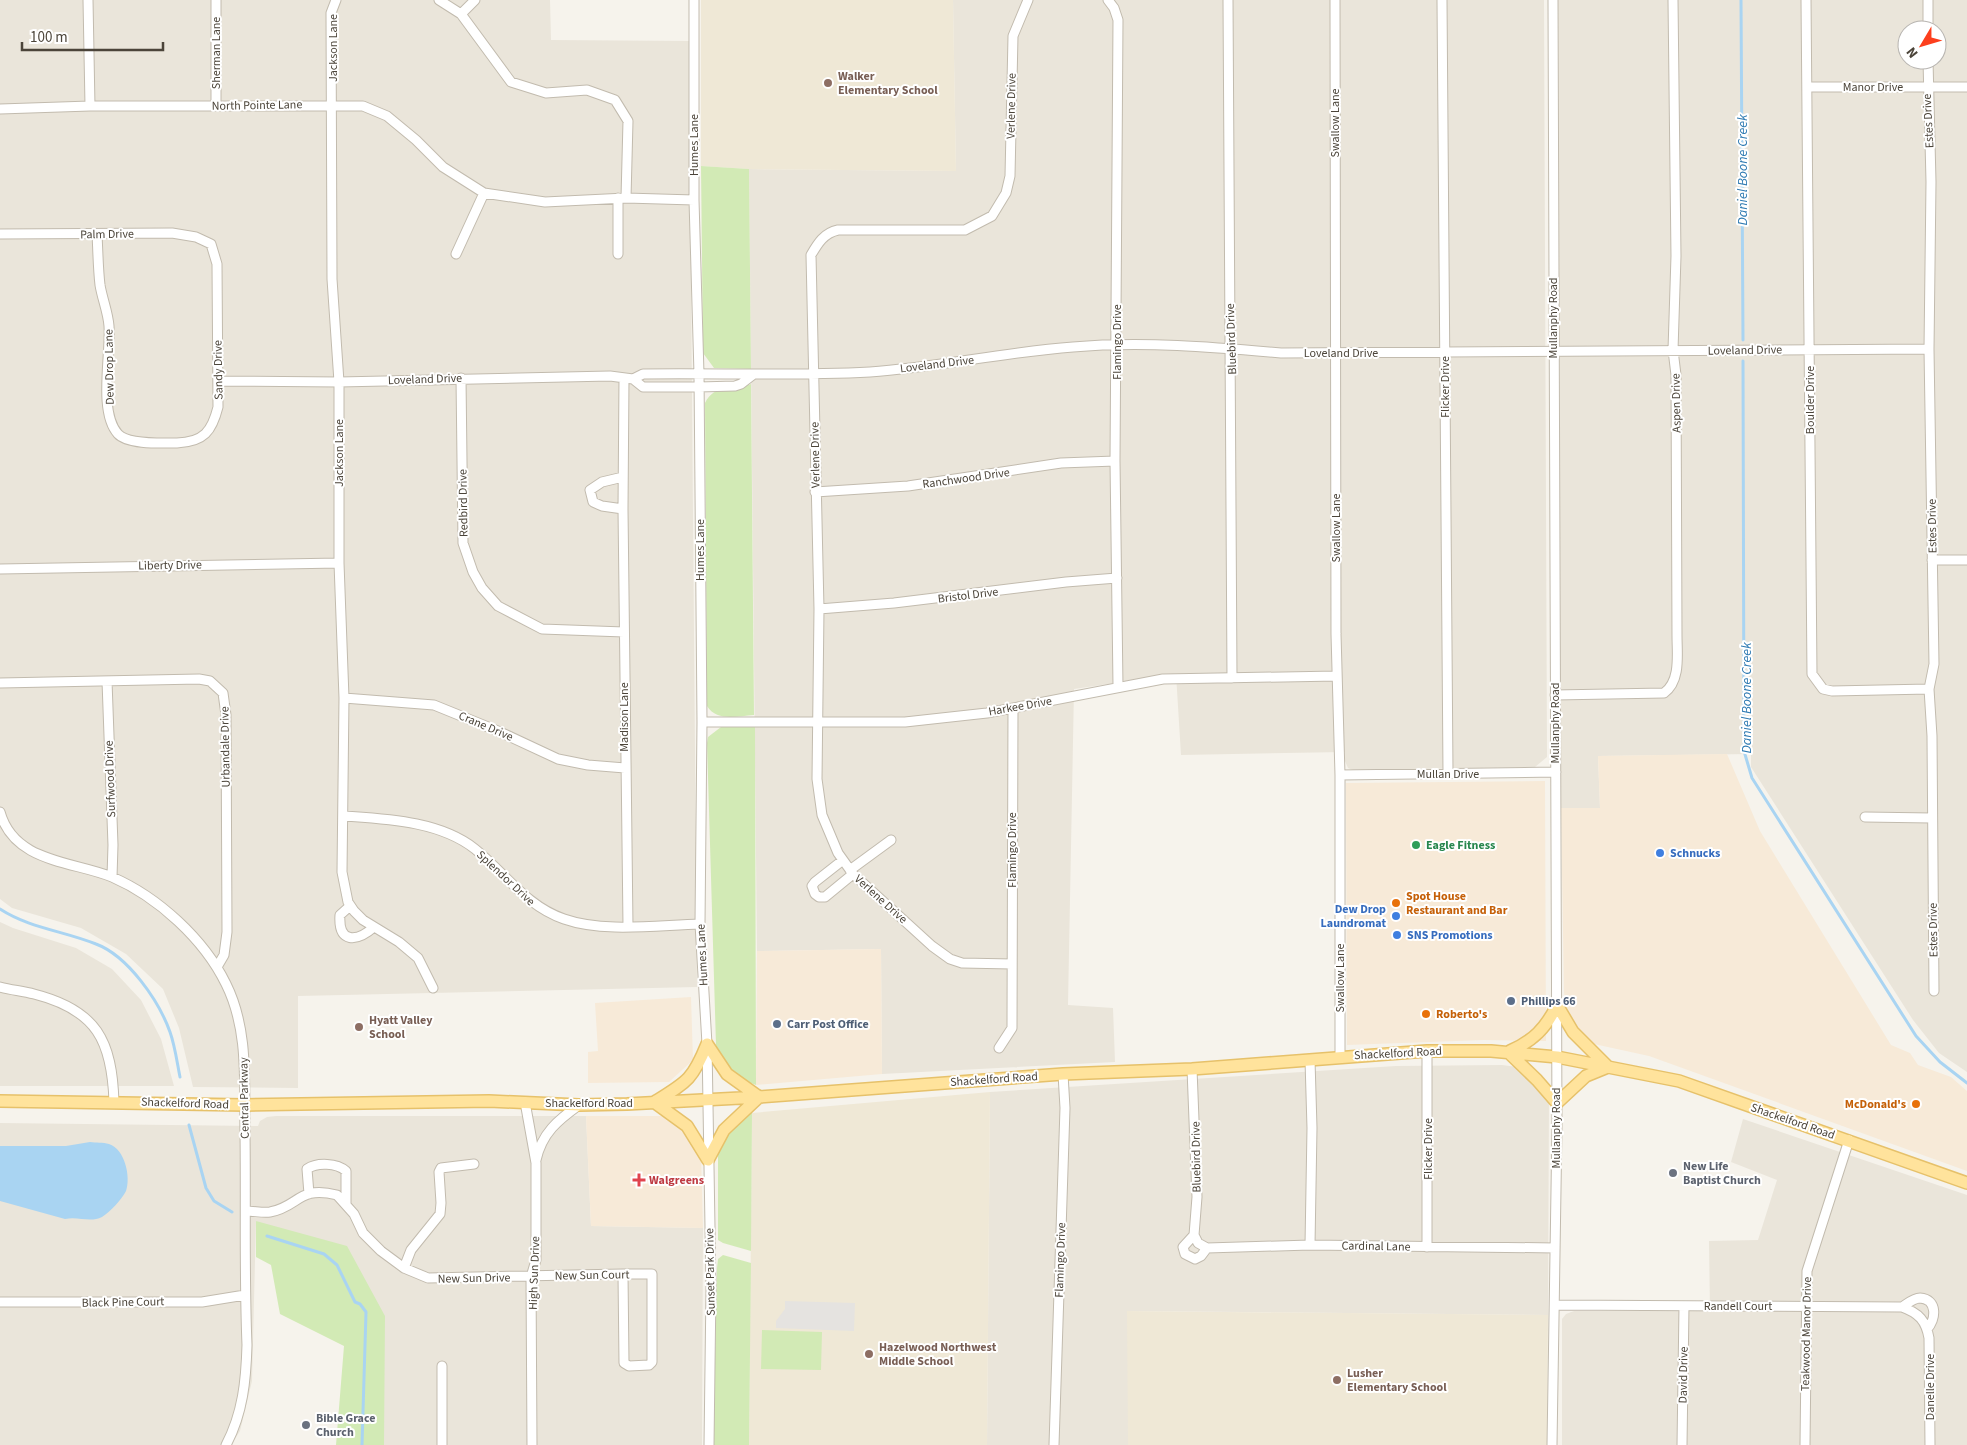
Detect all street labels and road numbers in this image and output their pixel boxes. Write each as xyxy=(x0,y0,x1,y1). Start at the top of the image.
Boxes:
street label: Jackson Lane xyxy=(325,14,342,82)
street label: Sherman Lane xyxy=(208,17,225,89)
street label: Verlene Drive xyxy=(1002,73,1021,139)
street label: Manor Drive xyxy=(1843,79,1903,96)
street label: Swallow Lane xyxy=(1327,88,1344,157)
street label: Estes Drive xyxy=(1919,93,1938,149)
street label: North Pointe Lane xyxy=(212,96,302,115)
street label: Humes Lane xyxy=(686,114,703,176)
street label: Palm Drive xyxy=(80,226,134,243)
street label: Mullanphy Road xyxy=(1545,278,1562,358)
street label: Bluebird Drive xyxy=(1222,303,1241,375)
street label: Flamingo Drive xyxy=(1109,304,1126,380)
street label: Dew Drop Lane xyxy=(100,329,119,405)
street label: Sandy Drive xyxy=(209,340,228,400)
street label: Loveland Drive xyxy=(1708,341,1782,360)
street label: Loveland Drive xyxy=(1304,345,1378,362)
street label: Loveland Drive xyxy=(899,352,975,377)
street label: Flicker Drive xyxy=(1437,356,1454,418)
street label: Boulder Drive xyxy=(1802,366,1819,434)
street label: Loveland Drive xyxy=(388,370,463,389)
street label: Aspen Drive xyxy=(1667,373,1686,433)
street label: Jackson Lane xyxy=(331,419,348,487)
street label: Verlene Drive xyxy=(806,422,825,488)
street label: Ranchwood Drive xyxy=(921,464,1011,493)
street label: Redbird Drive xyxy=(454,469,473,537)
street label: Swallow Lane xyxy=(1328,493,1345,562)
street label: Estes Drive xyxy=(1924,499,1941,553)
street label: Humes Lane xyxy=(692,519,709,581)
street label: Liberty Drive xyxy=(138,556,202,575)
street label: Bristol Drive xyxy=(937,583,999,608)
street label: Madison Lane xyxy=(616,682,633,752)
street label: Mullanphy Road xyxy=(1547,683,1564,763)
street label: Harkee Drive xyxy=(987,693,1053,720)
street label: Urbandale Drive xyxy=(216,706,235,788)
street label: Crane Drive xyxy=(456,707,516,746)
street label: Surfwood Drive xyxy=(101,740,120,818)
street label: Mullan Drive xyxy=(1417,766,1479,783)
street label: Flamingo Drive xyxy=(1004,812,1021,888)
street label: Splendor Drive xyxy=(473,847,539,910)
street label: Verlene Drive xyxy=(850,871,911,928)
street label: Estes Drive xyxy=(1925,903,1942,957)
street label: Humes Lane xyxy=(692,923,713,986)
street label: Swallow Lane xyxy=(1332,943,1349,1012)
street label: Shackelford Road xyxy=(1354,1043,1442,1064)
street label: Central Parkway xyxy=(235,1057,254,1139)
street label: Shackelford Road xyxy=(950,1068,1038,1091)
street label: Mullanphy Road xyxy=(1548,1088,1565,1168)
street label: Shackelford Road xyxy=(141,1093,229,1114)
street label: Shackelford Road xyxy=(545,1095,633,1112)
street label: Shackelford Road xyxy=(1748,1099,1837,1144)
street label: Flicker Drive xyxy=(1420,1118,1437,1180)
street label: Bluebird Drive xyxy=(1187,1121,1206,1193)
street label: Flamingo Drive xyxy=(1051,1222,1070,1298)
street label: Sunset Park Drive xyxy=(701,1228,720,1316)
street label: High Sun Drive xyxy=(525,1236,544,1310)
street label: Cardinal Lane xyxy=(1341,1237,1411,1256)
street label: New Sun Court xyxy=(554,1266,630,1285)
street label: New Sun Drive xyxy=(438,1269,511,1288)
street label: Teakwood Manor Drive xyxy=(1797,1277,1816,1391)
street label: Black Pine Court xyxy=(81,1293,165,1312)
street label: Randell Court xyxy=(1704,1298,1772,1315)
street label: David Drive xyxy=(1675,1346,1692,1404)
street label: Danelle Drive xyxy=(1922,1354,1939,1420)

